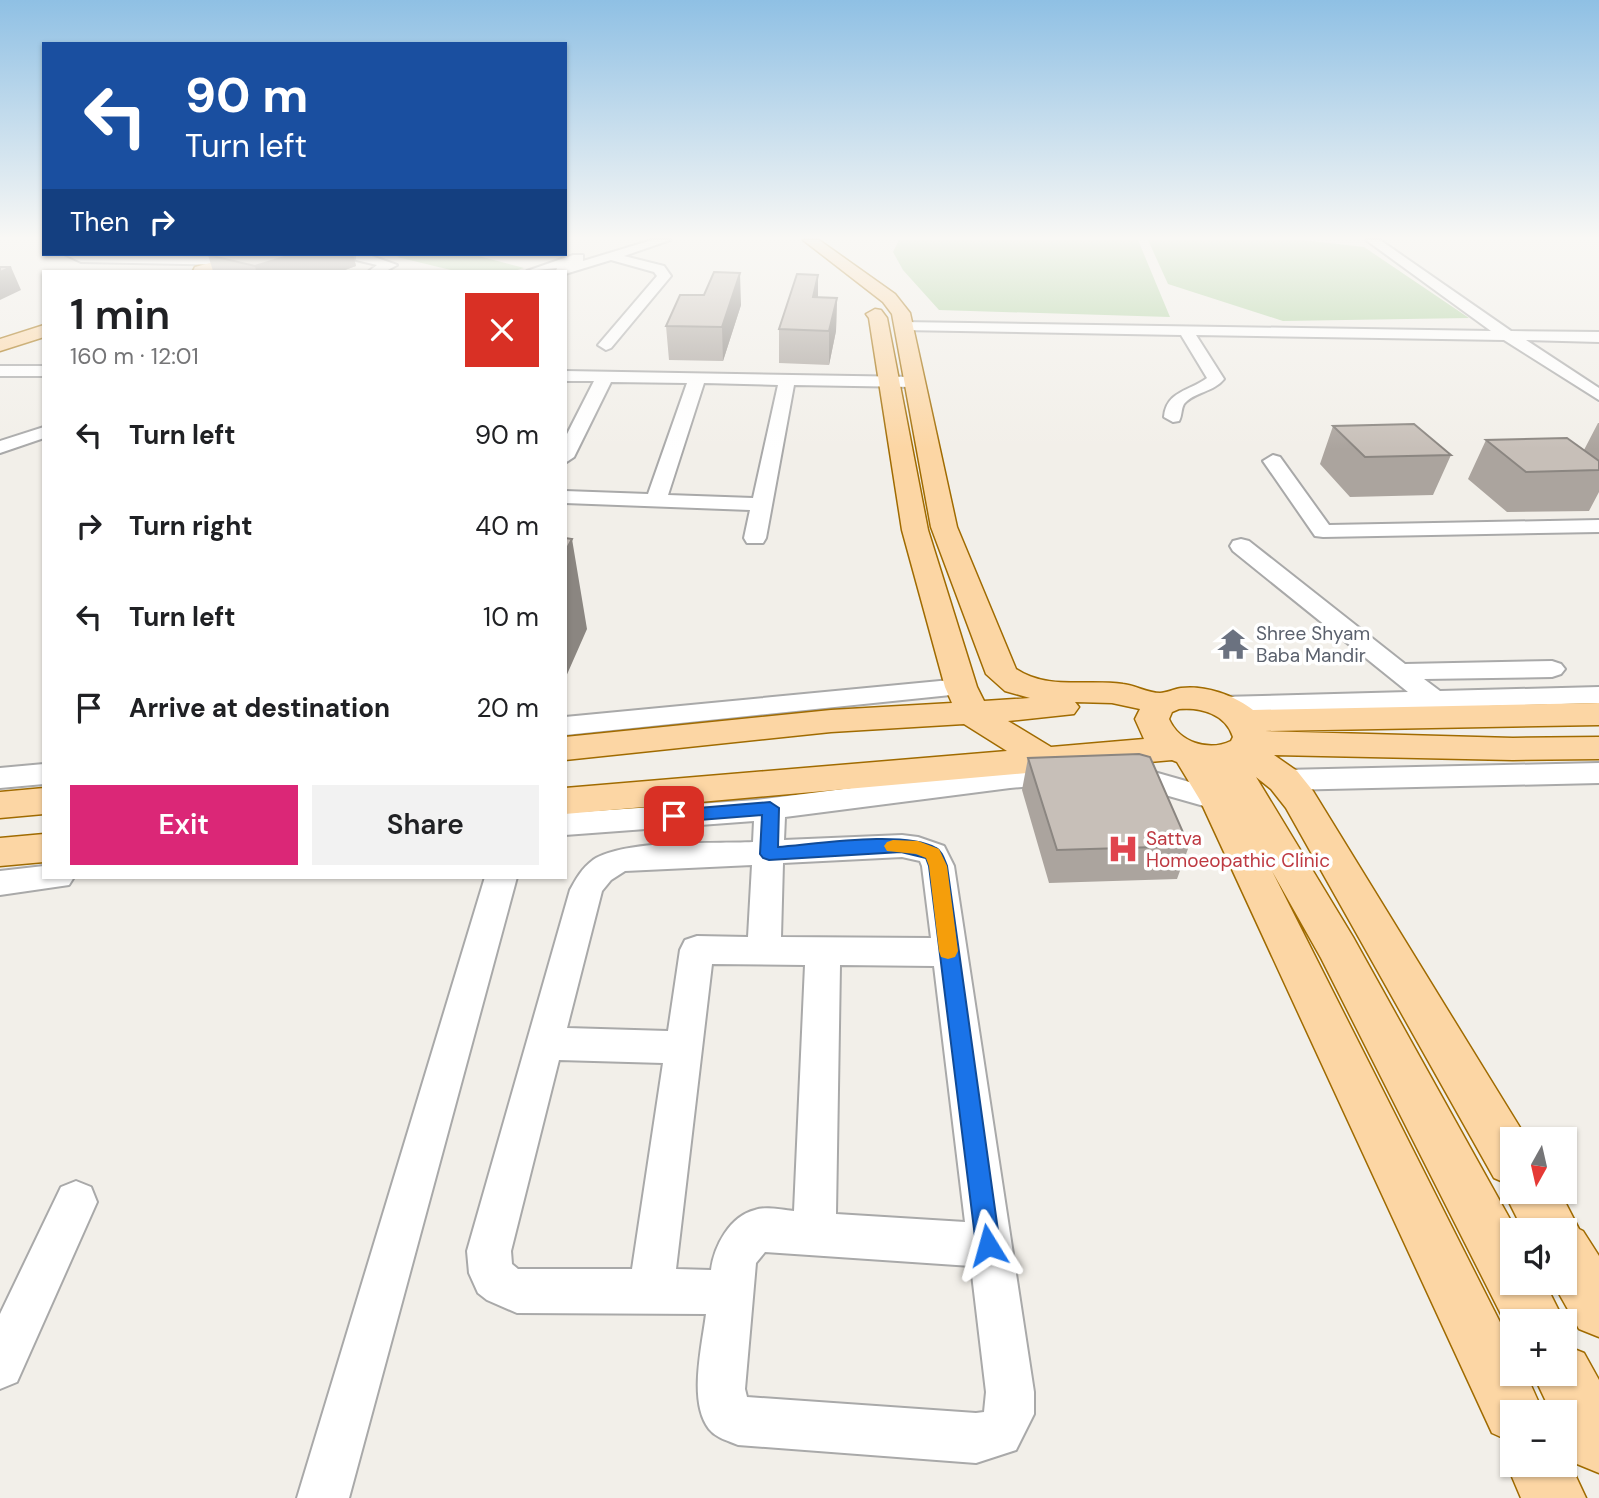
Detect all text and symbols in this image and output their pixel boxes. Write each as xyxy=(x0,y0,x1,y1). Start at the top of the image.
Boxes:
text: 90 m xyxy=(185,63,308,127)
icon: left xyxy=(70,70,161,161)
text: Turn left xyxy=(185,125,307,167)
icon: right xyxy=(143,203,181,241)
text: Then xyxy=(70,205,129,239)
text: 1 min xyxy=(70,287,170,342)
button: close xyxy=(465,293,539,367)
text: 160 m · 12:01 xyxy=(70,341,199,371)
icon: left xyxy=(70,416,108,454)
text: Turn left xyxy=(129,418,236,452)
text: 90 m xyxy=(475,418,539,452)
icon: right xyxy=(70,507,108,545)
text: Turn right xyxy=(129,509,253,543)
text: 40 m xyxy=(475,509,539,543)
icon: left xyxy=(70,598,108,636)
text: Turn left xyxy=(129,600,236,634)
text: 10 m xyxy=(483,600,539,634)
place label: Shree Shyam Baba Mandir xyxy=(1256,621,1370,668)
temple icon: Shree Shyam Baba Mandir xyxy=(1216,627,1250,661)
icon: arrive xyxy=(70,689,108,727)
text: Arrive at destination xyxy=(129,691,390,725)
text: 20 m xyxy=(476,691,539,725)
button: Exit xyxy=(70,785,298,865)
button: Share xyxy=(312,785,539,865)
pin xyxy=(644,786,704,846)
icon: arrive xyxy=(655,797,693,835)
place label: Sattva Homoeopathic Clinic xyxy=(1146,826,1330,873)
hospital icon: Sattva Homoeopathic Clinic xyxy=(1106,832,1140,866)
north arrow xyxy=(1500,1127,1577,1204)
map controls xyxy=(1500,1127,1577,1477)
position arrow xyxy=(951,1208,1025,1282)
button: sound xyxy=(1500,1218,1577,1295)
button: + xyxy=(1500,1309,1577,1386)
button: − xyxy=(1500,1400,1577,1477)

